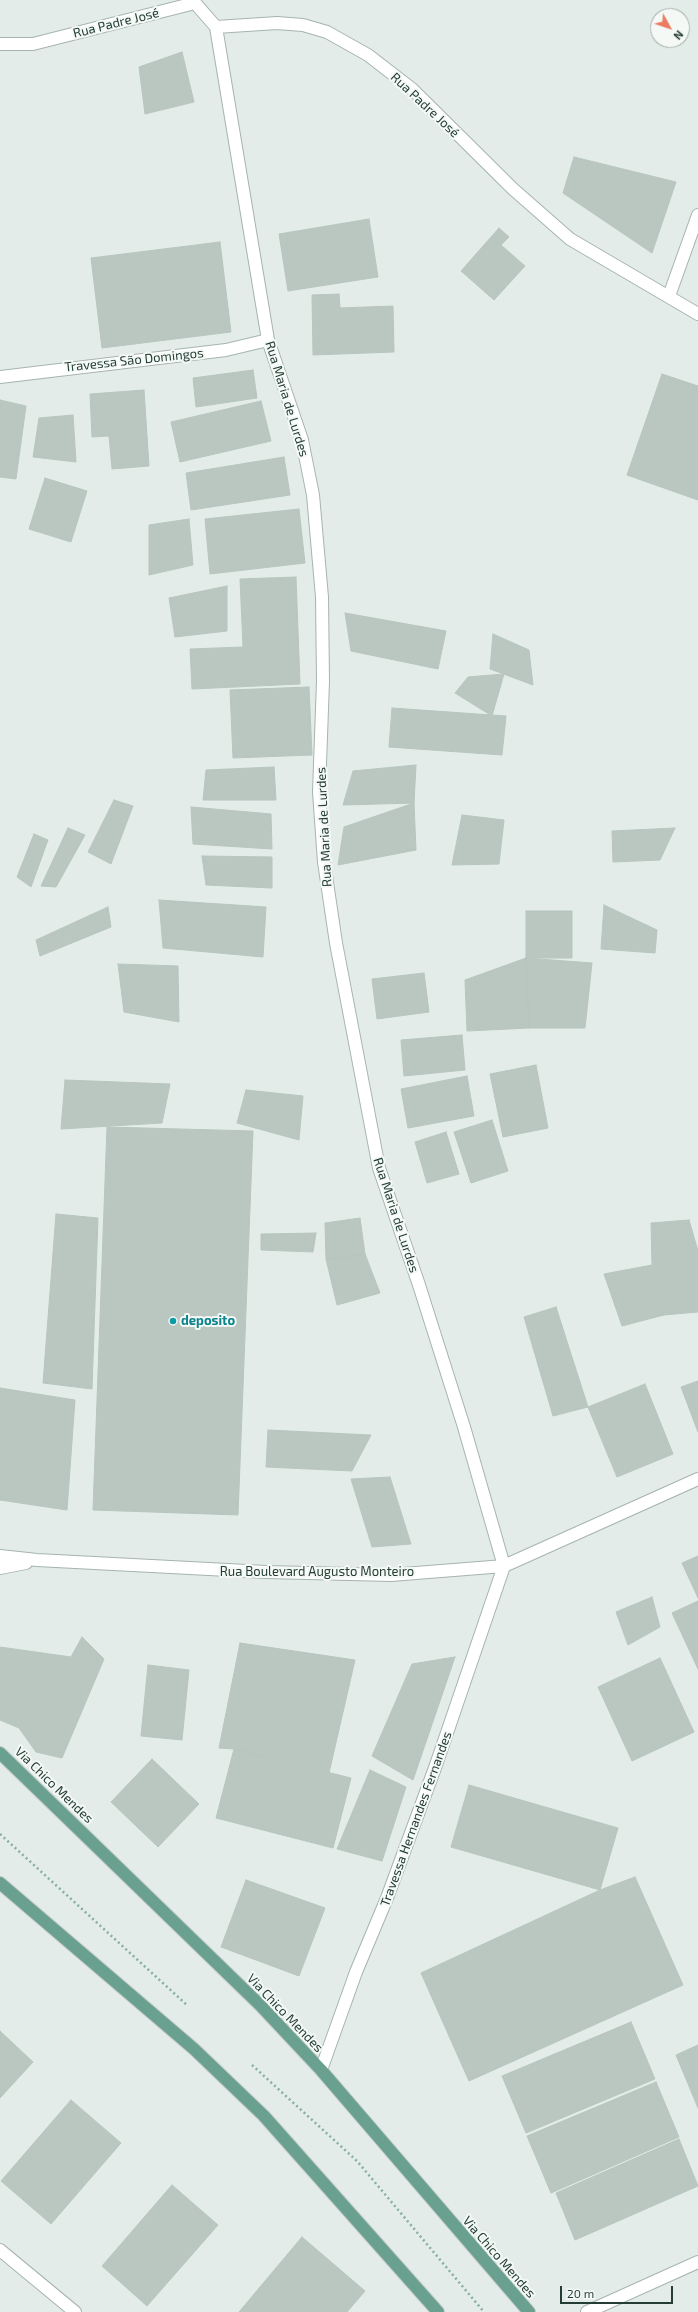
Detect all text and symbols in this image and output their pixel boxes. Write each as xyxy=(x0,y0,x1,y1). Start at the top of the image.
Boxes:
street label: Rua Padre José xyxy=(71,5,161,41)
north arrow xyxy=(650,8,690,48)
text: N xyxy=(671,28,686,43)
street label: Rua Padre José xyxy=(388,69,462,141)
street label: Rua Maria de Lurdes xyxy=(262,339,312,459)
street label: Travessa São Domingos xyxy=(64,345,204,375)
street label: Rua Maria de Lurdes xyxy=(313,767,335,887)
street label: Rua Maria de Lurdes xyxy=(370,1156,422,1274)
place label: deposito xyxy=(181,1313,235,1329)
marker: deposito xyxy=(168,1316,178,1326)
street label: Rua Boulevard Augusto Monteiro xyxy=(220,1564,414,1580)
street label: Travessa Hernandes Fernandes xyxy=(377,1729,455,1909)
street label: Via Chico Mendes xyxy=(12,1744,96,1826)
street label: Via Chico Mendes xyxy=(244,1971,326,2055)
street label: Via Chico Mendes xyxy=(459,2213,539,2301)
scale bar xyxy=(562,2278,675,2304)
text: 20 m xyxy=(567,2286,594,2300)

